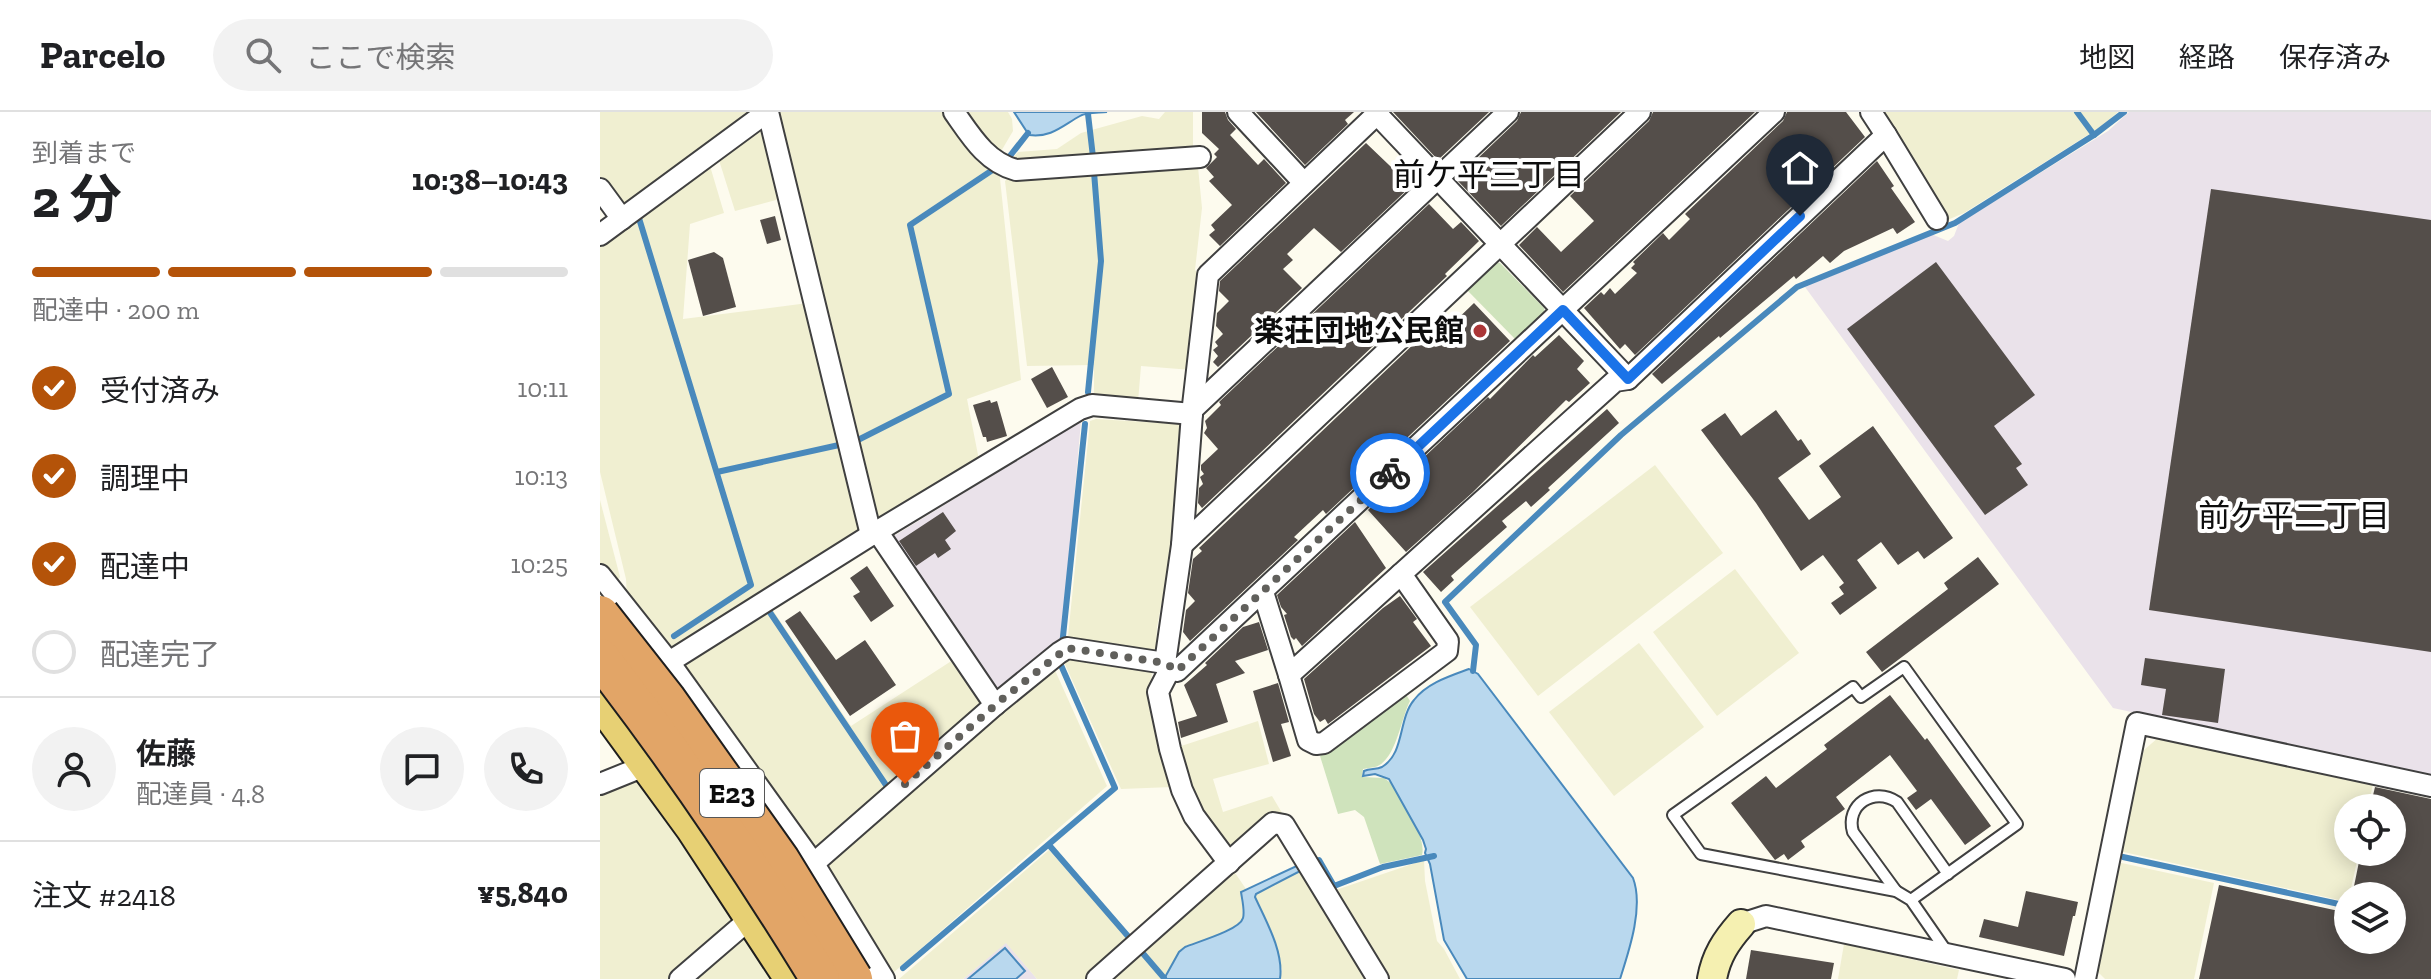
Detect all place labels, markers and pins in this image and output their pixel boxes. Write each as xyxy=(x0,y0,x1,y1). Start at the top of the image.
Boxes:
pin xyxy=(1766,134,1834,216)
place label: 楽荘団地公民館 xyxy=(1254,313,1464,349)
marker: 楽荘団地公民館 xyxy=(1471,322,1489,340)
pin xyxy=(871,702,939,784)

